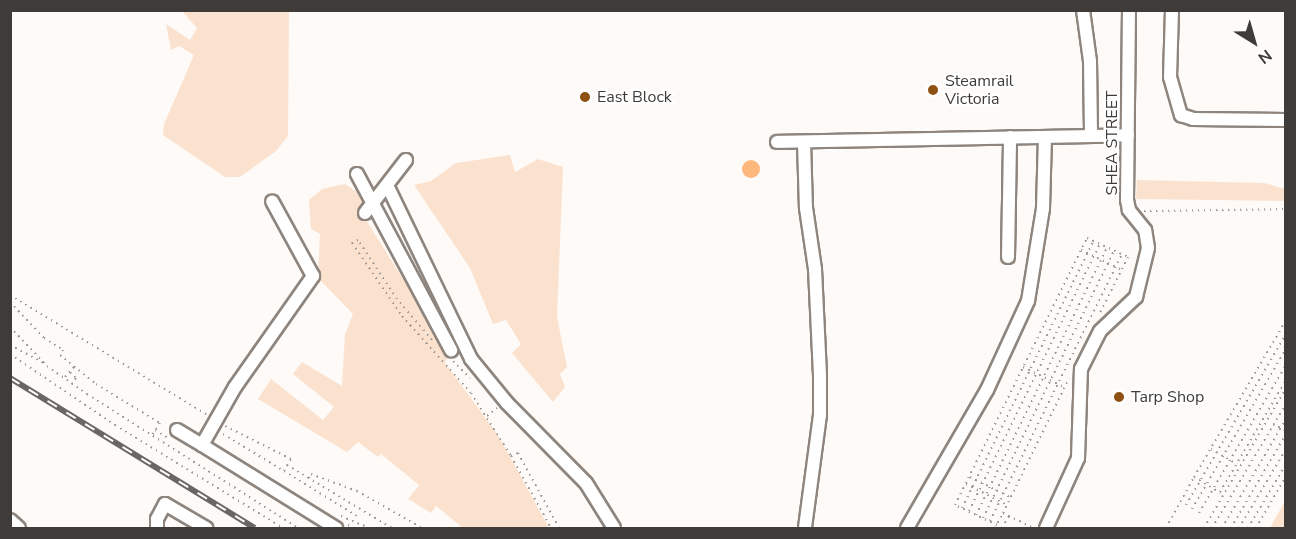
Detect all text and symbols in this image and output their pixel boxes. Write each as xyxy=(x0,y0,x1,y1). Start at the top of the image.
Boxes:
north arrow xyxy=(1224,12,1284,72)
text: N xyxy=(1253,44,1276,69)
place label: Steamrail Victoria xyxy=(945,71,1014,109)
marker: Steamrail Victoria xyxy=(926,83,940,97)
place label: East Block xyxy=(597,87,672,107)
marker: East Block xyxy=(578,90,592,104)
street label: SHEA STREET xyxy=(1102,91,1122,195)
place label: Tarp Shop xyxy=(1131,387,1204,407)
marker: Tarp Shop xyxy=(1112,390,1126,404)

